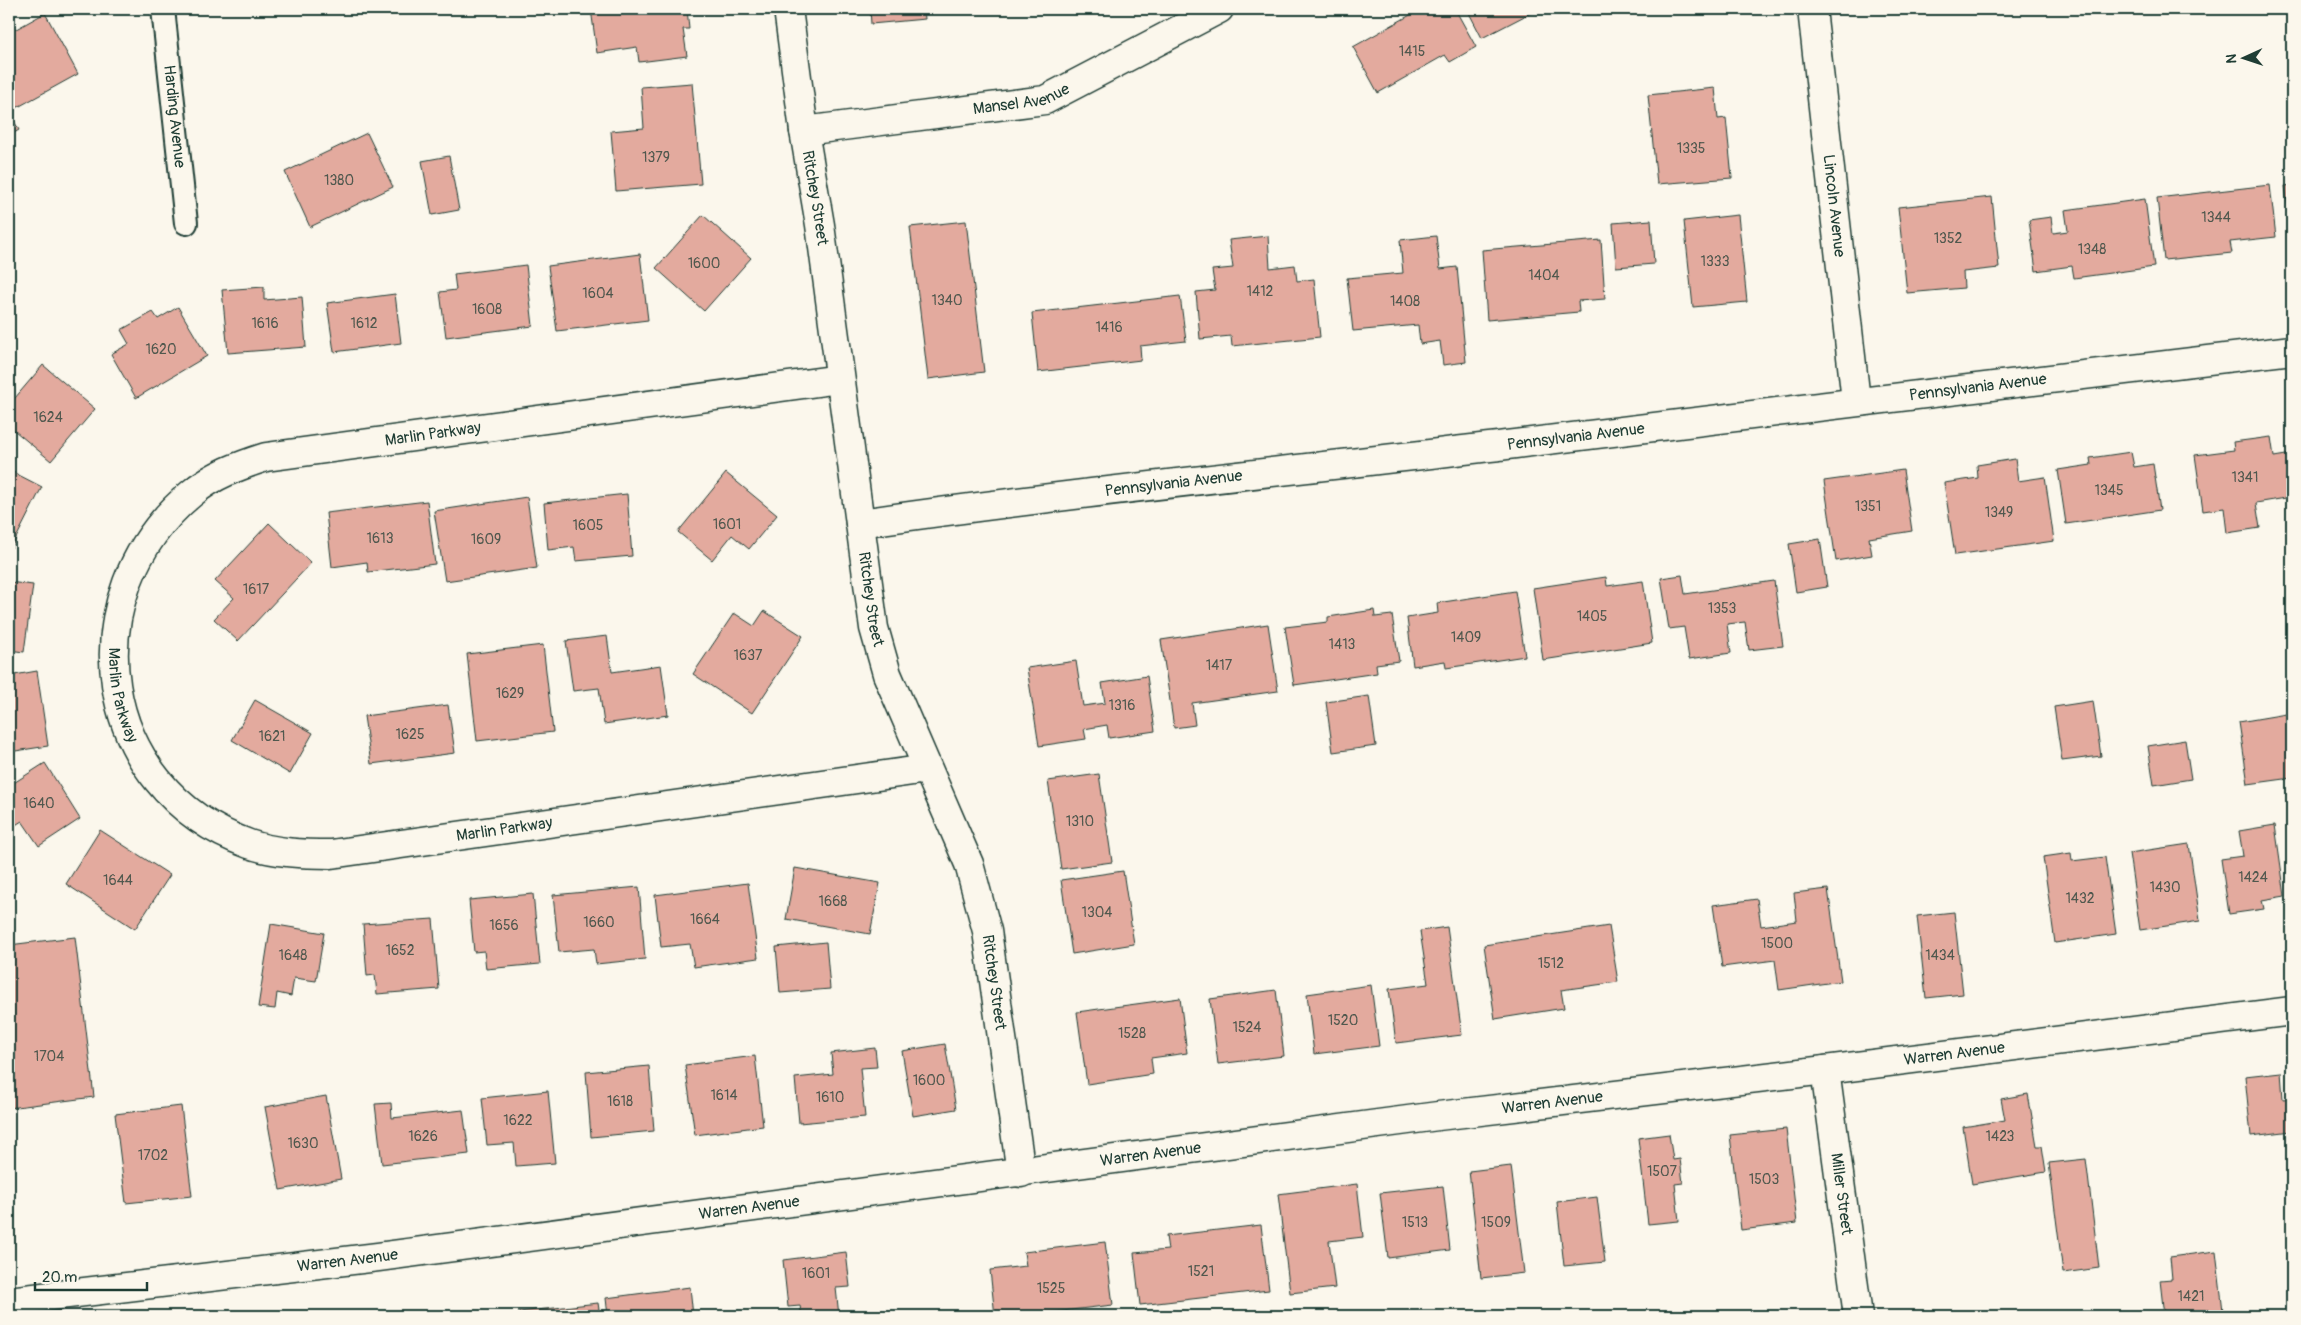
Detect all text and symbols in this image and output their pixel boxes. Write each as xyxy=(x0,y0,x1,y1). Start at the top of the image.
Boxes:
north arrow xyxy=(2218,32,2268,82)
house number: 1415 xyxy=(1399,43,1425,60)
text: N xyxy=(2223,53,2240,64)
street label: Harding Avenue xyxy=(159,64,190,169)
street label: Mansel Avenue xyxy=(972,79,1073,119)
house number: 1335 xyxy=(1677,140,1705,157)
house number: 1379 xyxy=(642,149,670,166)
street label: Ritchey Street xyxy=(798,149,833,247)
street label: Lincoln Avenue xyxy=(1818,153,1850,258)
house number: 1380 xyxy=(324,172,354,189)
house number: 1344 xyxy=(2201,209,2231,226)
house number: 1352 xyxy=(1934,230,1963,247)
house number: 1348 xyxy=(2078,241,2106,258)
house number: 1333 xyxy=(1701,253,1730,270)
house number: 1600 xyxy=(688,255,720,272)
house number: 1404 xyxy=(1528,267,1560,284)
house number: 1412 xyxy=(1247,283,1274,300)
house number: 1604 xyxy=(582,285,614,302)
house number: 1340 xyxy=(932,292,962,309)
house number: 1408 xyxy=(1390,293,1420,310)
house number: 1608 xyxy=(472,301,502,318)
house number: 1616 xyxy=(251,315,279,332)
house number: 1612 xyxy=(351,315,378,332)
house number: 1416 xyxy=(1095,319,1123,336)
house number: 1620 xyxy=(145,341,177,358)
street label: Pennsylvania Avenue xyxy=(1908,369,2048,405)
house number: 1624 xyxy=(33,409,63,426)
street label: Marlin Parkway xyxy=(384,417,482,451)
street label: Pennsylvania Avenue xyxy=(1506,418,1646,455)
street label: Pennsylvania Avenue xyxy=(1104,465,1243,501)
house number: 1341 xyxy=(2232,469,2258,486)
house number: 1345 xyxy=(2095,482,2124,499)
house number: 1351 xyxy=(1855,498,1881,515)
house number: 1349 xyxy=(1985,504,2013,521)
house number: 1601 xyxy=(713,516,741,533)
house number: 1605 xyxy=(573,517,603,534)
house number: 1613 xyxy=(367,530,394,547)
house number: 1609 xyxy=(471,531,501,548)
street label: Ritchey Street xyxy=(854,550,889,649)
house number: 1617 xyxy=(243,581,270,598)
house number: 1353 xyxy=(1708,600,1737,617)
house number: 1405 xyxy=(1577,608,1607,625)
house number: 1409 xyxy=(1451,629,1481,646)
house number: 1413 xyxy=(1329,636,1356,653)
house number: 1637 xyxy=(734,647,763,664)
street label: Marlin Parkway xyxy=(104,648,142,746)
house number: 1417 xyxy=(1206,657,1233,674)
house number: 1629 xyxy=(496,685,524,702)
house number: 1316 xyxy=(1109,697,1135,714)
house number: 1625 xyxy=(395,726,425,743)
house number: 1621 xyxy=(259,728,285,745)
house number: 1640 xyxy=(23,795,55,812)
street label: Marlin Parkway xyxy=(455,813,554,846)
house number: 1310 xyxy=(1066,813,1094,830)
house number: 1424 xyxy=(2238,869,2268,886)
house number: 1644 xyxy=(103,872,133,889)
house number: 1430 xyxy=(2150,879,2180,896)
house number: 1432 xyxy=(2065,890,2095,907)
house number: 1668 xyxy=(819,893,847,910)
house number: 1304 xyxy=(1082,904,1112,921)
house number: 1664 xyxy=(690,911,720,928)
house number: 1660 xyxy=(583,914,615,931)
house number: 1656 xyxy=(489,917,519,934)
street label: Ritchey Street xyxy=(978,934,1011,1032)
house number: 1500 xyxy=(1761,935,1793,952)
house number: 1652 xyxy=(385,942,415,959)
house number: 1648 xyxy=(279,947,307,964)
house number: 1434 xyxy=(1925,947,1955,964)
house number: 1512 xyxy=(1538,955,1564,972)
house number: 1520 xyxy=(1328,1012,1358,1029)
house number: 1524 xyxy=(1232,1019,1262,1036)
house number: 1528 xyxy=(1118,1025,1146,1042)
street label: Warren Avenue xyxy=(1903,1037,2006,1070)
house number: 1704 xyxy=(34,1048,64,1065)
house number: 1600 xyxy=(913,1072,945,1089)
street label: Warren Avenue xyxy=(1501,1086,1604,1118)
house number: 1614 xyxy=(710,1087,738,1104)
house number: 1610 xyxy=(816,1089,844,1106)
house number: 1618 xyxy=(607,1093,633,1110)
house number: 1622 xyxy=(503,1112,533,1129)
house number: 1626 xyxy=(408,1128,438,1145)
house number: 1423 xyxy=(1986,1128,2015,1145)
house number: 1630 xyxy=(288,1135,319,1152)
street label: Warren Avenue xyxy=(1099,1138,1202,1171)
house number: 1702 xyxy=(138,1147,168,1164)
street label: Miller Street xyxy=(1826,1152,1857,1237)
house number: 1507 xyxy=(1647,1163,1678,1180)
house number: 1503 xyxy=(1749,1171,1779,1188)
street label: Warren Avenue xyxy=(697,1191,801,1224)
house number: 1513 xyxy=(1402,1214,1428,1231)
house number: 1509 xyxy=(1481,1214,1511,1231)
street label: Warren Avenue xyxy=(296,1244,399,1277)
scale bar xyxy=(35,1260,148,1292)
house number: 1521 xyxy=(1188,1263,1214,1280)
house number: 1601 xyxy=(802,1265,830,1282)
text: 20 m xyxy=(42,1268,77,1287)
house number: 1525 xyxy=(1037,1280,1065,1297)
house number: 1421 xyxy=(2178,1288,2204,1305)

